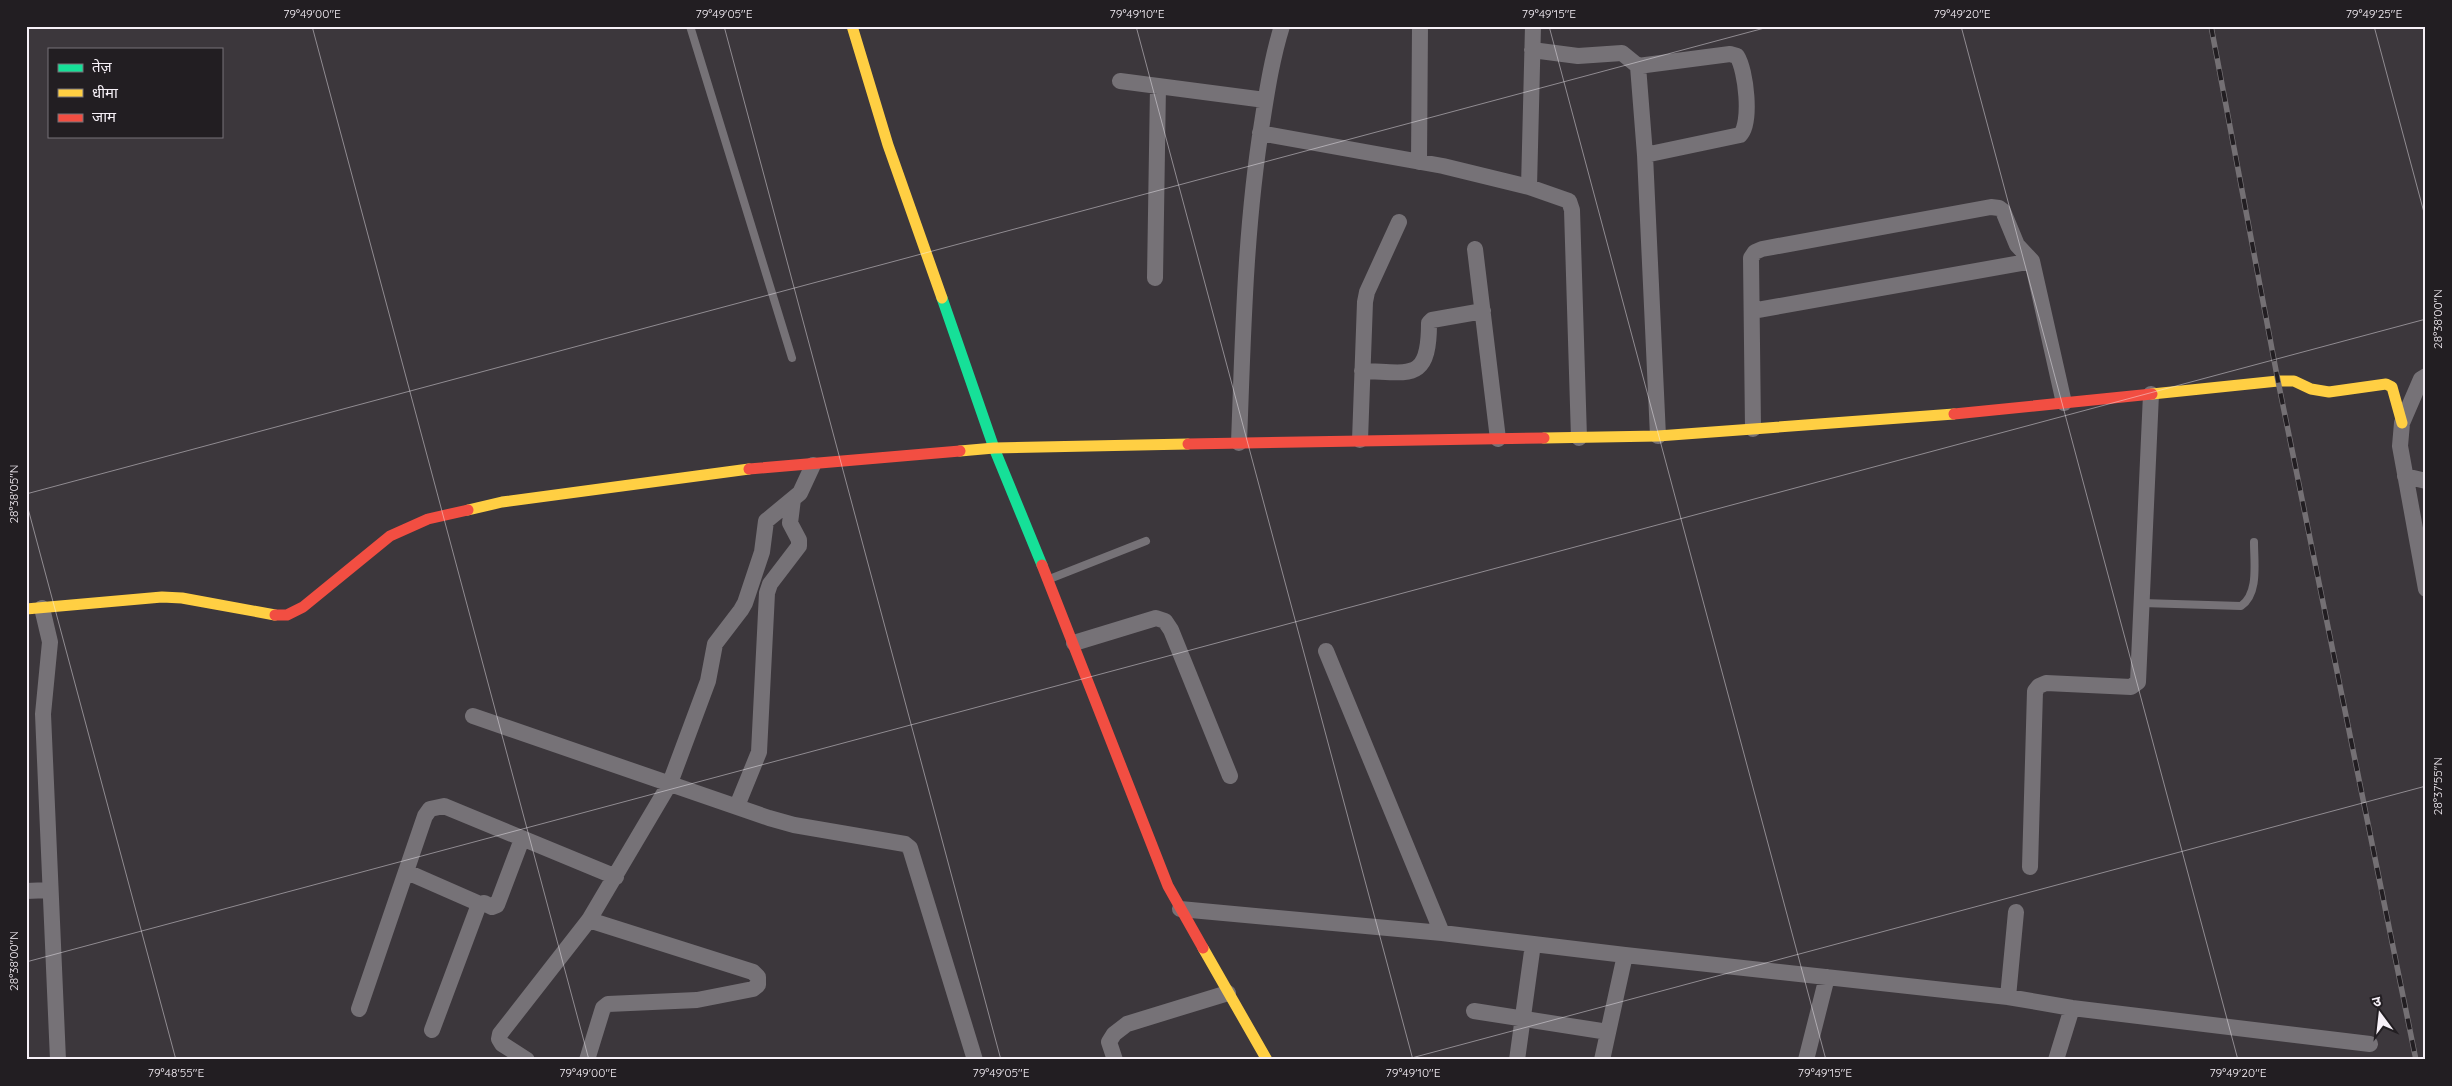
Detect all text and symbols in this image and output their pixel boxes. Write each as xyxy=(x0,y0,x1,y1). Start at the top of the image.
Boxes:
text: 79°49'00"E xyxy=(283,6,341,21)
text: 79°49'05"E xyxy=(695,6,753,21)
text: 79°49'10"E xyxy=(1110,6,1165,21)
text: 79°49'15"E xyxy=(1522,6,1576,21)
text: 79°49'20"E xyxy=(1933,6,1991,21)
text: 79°49'25"E xyxy=(2346,6,2402,21)
legend xyxy=(48,48,222,138)
text: तेज़ xyxy=(92,57,113,76)
text: धीमा xyxy=(92,83,119,102)
text: जाम xyxy=(92,107,117,126)
text: 28°38'00"N xyxy=(2430,289,2445,349)
text: 28°38'05"N xyxy=(6,464,21,524)
text: 28°37'55"N xyxy=(2430,757,2445,815)
text: 28°38'00"N xyxy=(6,931,21,991)
north arrow xyxy=(2354,988,2404,1038)
text: उ xyxy=(2370,991,2384,1011)
text: 79°48'55"E xyxy=(148,1065,204,1080)
text: 79°49'00"E xyxy=(559,1065,617,1080)
text: 79°49'05"E xyxy=(972,1065,1030,1080)
text: 79°49'10"E xyxy=(1386,1065,1441,1080)
text: 79°49'15"E xyxy=(1798,1065,1852,1080)
text: 79°49'20"E xyxy=(2209,1065,2267,1080)

